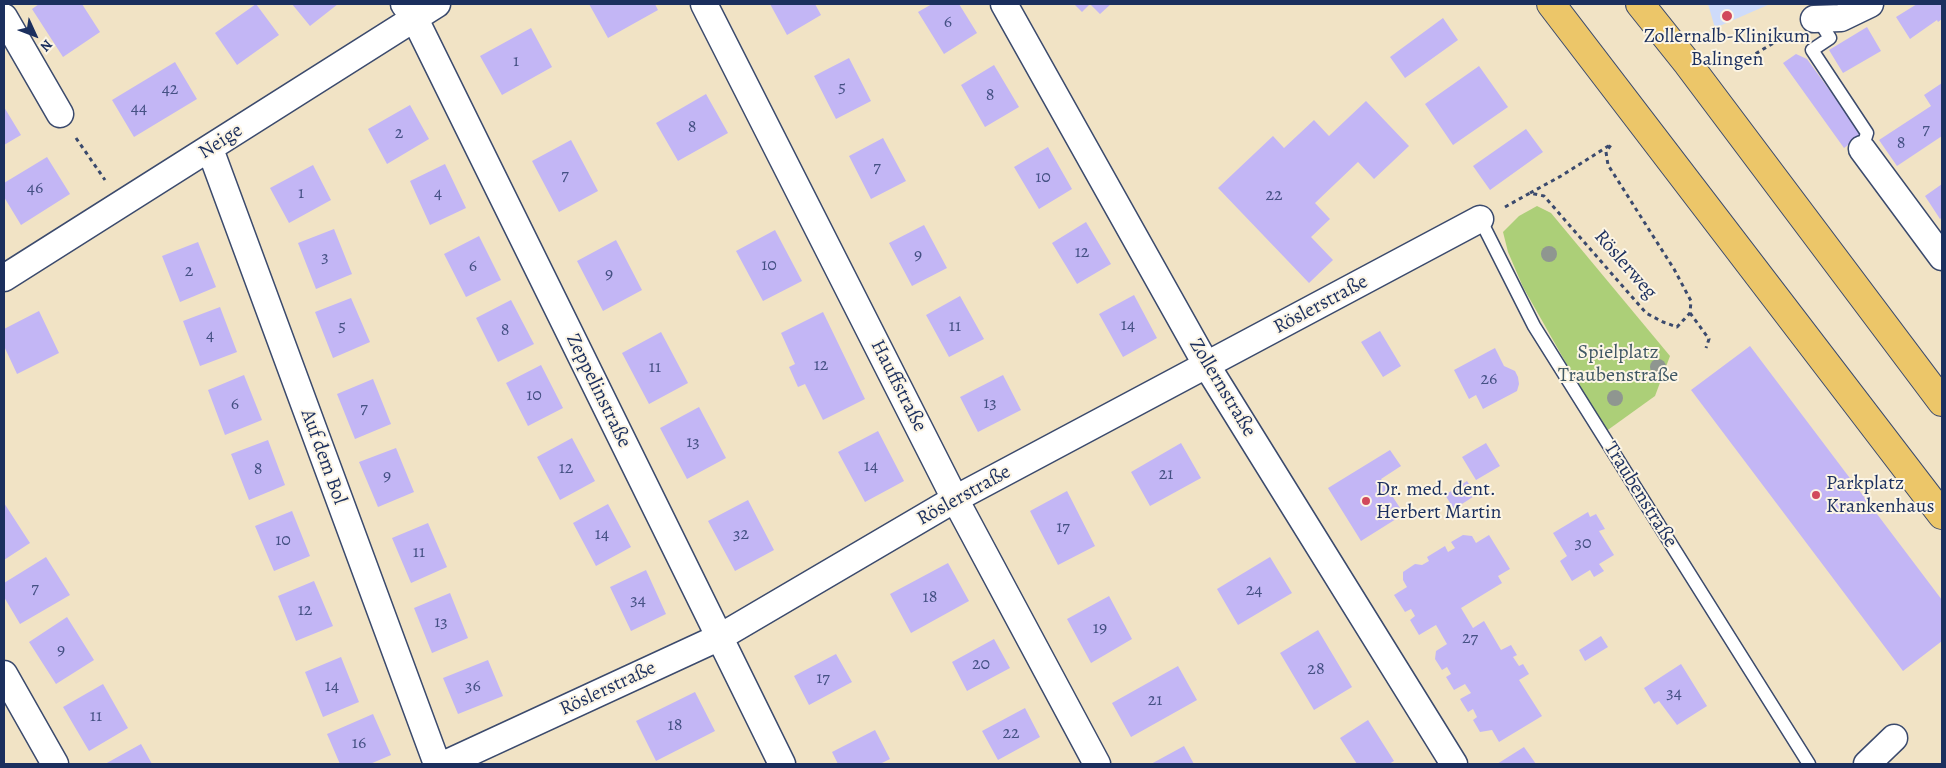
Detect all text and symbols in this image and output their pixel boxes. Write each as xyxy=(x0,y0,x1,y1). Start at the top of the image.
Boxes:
marker: Zollernalb-Klinikum Balingen xyxy=(1720,9,1734,23)
north arrow xyxy=(10,10,60,60)
house number: 6 xyxy=(944,12,952,34)
place label: Zollernalb-Klinikum Balingen xyxy=(1644,25,1810,72)
text: N xyxy=(36,35,57,56)
house number: 1 xyxy=(513,51,519,73)
house number: 5 xyxy=(838,77,846,99)
house number: 42 xyxy=(162,79,178,101)
house number: 8 xyxy=(986,85,994,107)
house number: 44 xyxy=(131,98,147,120)
house number: 8 xyxy=(688,117,696,139)
street label: Neige xyxy=(195,119,247,165)
house number: 7 xyxy=(1922,119,1930,141)
house number: 2 xyxy=(395,123,403,145)
house number: 8 xyxy=(1897,133,1905,155)
house number: 7 xyxy=(873,157,881,179)
house number: 7 xyxy=(561,165,569,187)
house number: 10 xyxy=(1035,167,1051,189)
house number: 46 xyxy=(27,178,43,200)
house number: 1 xyxy=(298,183,304,205)
house number: 4 xyxy=(434,183,442,205)
house number: 22 xyxy=(1265,185,1283,207)
street label: Röslerweg xyxy=(1588,225,1662,305)
house number: 12 xyxy=(1075,242,1089,264)
house number: 9 xyxy=(914,245,922,267)
house number: 3 xyxy=(321,247,329,269)
house number: 10 xyxy=(761,255,777,277)
house number: 6 xyxy=(469,256,477,278)
house number: 2 xyxy=(185,261,193,283)
house number: 9 xyxy=(605,264,613,286)
street label: Röslerstraße xyxy=(1270,270,1372,340)
house number: 14 xyxy=(1121,315,1135,337)
house number: 5 xyxy=(338,316,346,338)
house number: 11 xyxy=(949,316,961,338)
house number: 8 xyxy=(501,320,509,342)
house number: 4 xyxy=(206,325,214,347)
street label: Zeppelinstraße xyxy=(560,330,636,452)
street label: Zollernstraße xyxy=(1183,334,1261,442)
street label: Hauffstraße xyxy=(865,336,931,436)
park label: Spielplatz Traubenstraße xyxy=(1558,341,1678,388)
house number: 12 xyxy=(814,355,828,377)
house number: 11 xyxy=(649,357,661,379)
house number: 26 xyxy=(1481,369,1497,391)
house number: 10 xyxy=(526,385,542,407)
house number: 13 xyxy=(983,393,997,415)
house number: 6 xyxy=(231,394,239,416)
house number: 7 xyxy=(360,398,368,420)
street label: Auf dem Bol xyxy=(295,406,351,508)
house number: 13 xyxy=(686,432,700,454)
street label: Traubenstraße xyxy=(1598,438,1682,552)
house number: 14 xyxy=(864,456,878,478)
house number: 12 xyxy=(559,458,573,480)
house number: 8 xyxy=(254,459,262,481)
street label: Röslerstraße xyxy=(913,460,1015,532)
house number: 21 xyxy=(1159,464,1173,486)
house number: 9 xyxy=(383,466,391,488)
place label: Parkplatz Krankenhaus xyxy=(1826,472,1935,519)
place label: Dr. med. dent. Herbert Martin xyxy=(1376,478,1502,525)
marker: Parkplatz Krankenhaus xyxy=(1810,489,1822,501)
marker: Dr. med. dent. Herbert Martin xyxy=(1360,495,1372,507)
house number: 17 xyxy=(1056,517,1070,539)
house number: 14 xyxy=(595,524,609,546)
house number: 32 xyxy=(733,524,749,546)
house number: 10 xyxy=(275,530,291,552)
house number: 30 xyxy=(1574,533,1592,555)
house number: 11 xyxy=(413,542,425,564)
house number: 7 xyxy=(31,578,39,600)
house number: 24 xyxy=(1246,580,1262,602)
house number: 18 xyxy=(923,587,937,609)
house number: 34 xyxy=(630,590,646,612)
house number: 12 xyxy=(298,600,312,622)
house number: 13 xyxy=(434,612,448,634)
house number: 19 xyxy=(1093,618,1107,640)
house number: 27 xyxy=(1462,628,1478,650)
house number: 9 xyxy=(57,640,65,662)
house number: 20 xyxy=(972,654,990,676)
street label: Röslerstraße xyxy=(556,656,660,722)
house number: 28 xyxy=(1307,659,1325,681)
house number: 17 xyxy=(816,668,830,690)
house number: 14 xyxy=(325,676,339,698)
house number: 36 xyxy=(465,676,481,698)
house number: 34 xyxy=(1666,683,1682,705)
house number: 21 xyxy=(1148,690,1162,712)
house number: 11 xyxy=(90,706,102,728)
house number: 18 xyxy=(668,715,682,737)
house number: 22 xyxy=(1002,723,1020,745)
house number: 16 xyxy=(352,733,366,755)

